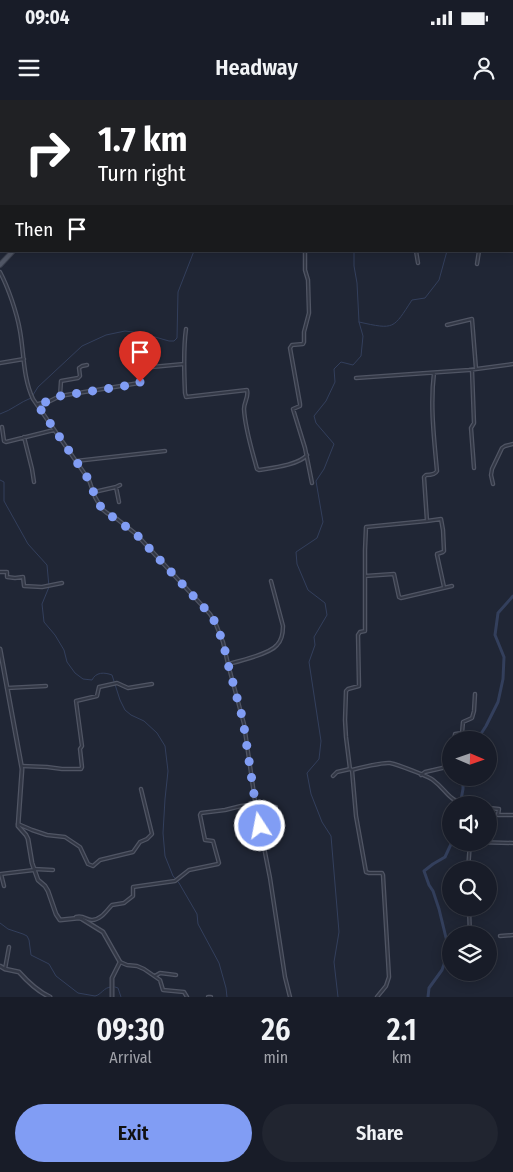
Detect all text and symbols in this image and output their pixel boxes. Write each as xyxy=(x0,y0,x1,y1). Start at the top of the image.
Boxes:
text: 09:04 xyxy=(25,6,70,29)
icon: menu xyxy=(15,54,43,82)
text: Headway xyxy=(215,54,298,81)
icon: person xyxy=(470,54,498,82)
text: 1.7 km xyxy=(98,118,188,160)
icon: right xyxy=(15,120,80,185)
text: Turn right xyxy=(98,160,186,187)
icon: arrive xyxy=(63,215,91,243)
text: Then xyxy=(15,218,53,241)
pin xyxy=(119,331,161,382)
icon: arrive xyxy=(126,338,154,366)
north arrow xyxy=(442,731,498,786)
map controls xyxy=(442,731,497,981)
button: sound xyxy=(442,796,497,851)
position arrow xyxy=(233,799,285,851)
button: search xyxy=(442,861,497,916)
button: layers xyxy=(442,926,497,981)
text: 09:30 xyxy=(96,1012,165,1048)
text: 26 xyxy=(261,1012,290,1048)
text: 2.1 xyxy=(387,1012,417,1048)
text: Arrival xyxy=(109,1048,152,1067)
text: min xyxy=(263,1048,288,1067)
text: km xyxy=(392,1048,412,1067)
button: Exit xyxy=(15,1104,252,1162)
button: Share xyxy=(262,1104,498,1162)

